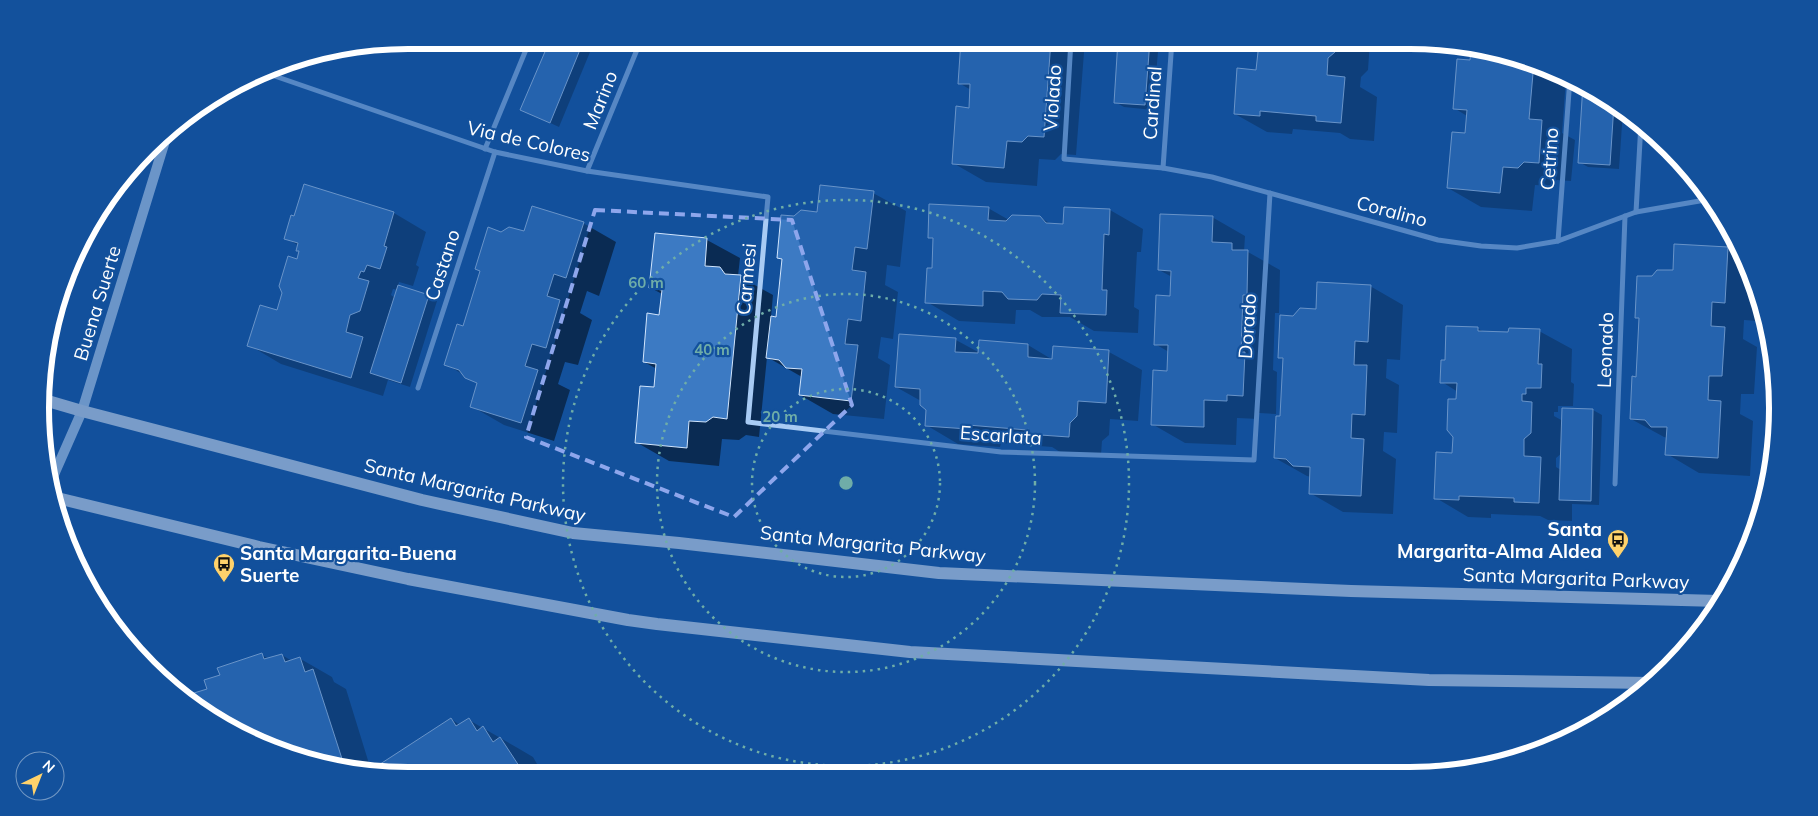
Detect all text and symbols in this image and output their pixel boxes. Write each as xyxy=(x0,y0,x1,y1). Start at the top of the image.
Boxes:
street label: Violado xyxy=(1038,64,1066,132)
street label: Cardinal xyxy=(1137,65,1167,141)
street label: Marino xyxy=(577,67,623,133)
street label: Via de Colores xyxy=(465,115,593,167)
street label: Cetrino xyxy=(1535,127,1563,191)
street label: Coralino xyxy=(1354,190,1430,232)
street label: Castano xyxy=(419,226,465,304)
street label: Carmesi xyxy=(731,242,761,316)
street label: Buena Suerte xyxy=(68,243,126,363)
text: 60 m xyxy=(628,273,664,292)
street label: Dorado xyxy=(1233,292,1261,360)
street label: Leonado xyxy=(1592,311,1618,389)
text: 40 m xyxy=(694,340,730,359)
text: 20 m xyxy=(762,407,798,426)
street label: Escarlata xyxy=(959,420,1043,450)
street label: Santa Margarita Parkway xyxy=(362,453,588,527)
centre of rings xyxy=(837,474,855,492)
place label: Santa Margarita-Alma Aldea xyxy=(1397,517,1602,563)
street label: Santa Margarita Parkway xyxy=(759,520,987,568)
bus stop icon: Santa Margarita-Alma Aldea xyxy=(1606,528,1630,559)
place label: Santa Margarita-Buena Suerte xyxy=(240,541,457,587)
bus stop icon: Santa Margarita-Buena Suerte xyxy=(212,552,236,583)
street label: Santa Margarita Parkway xyxy=(1462,562,1690,594)
north arrow xyxy=(15,751,65,801)
text: N xyxy=(39,756,59,777)

